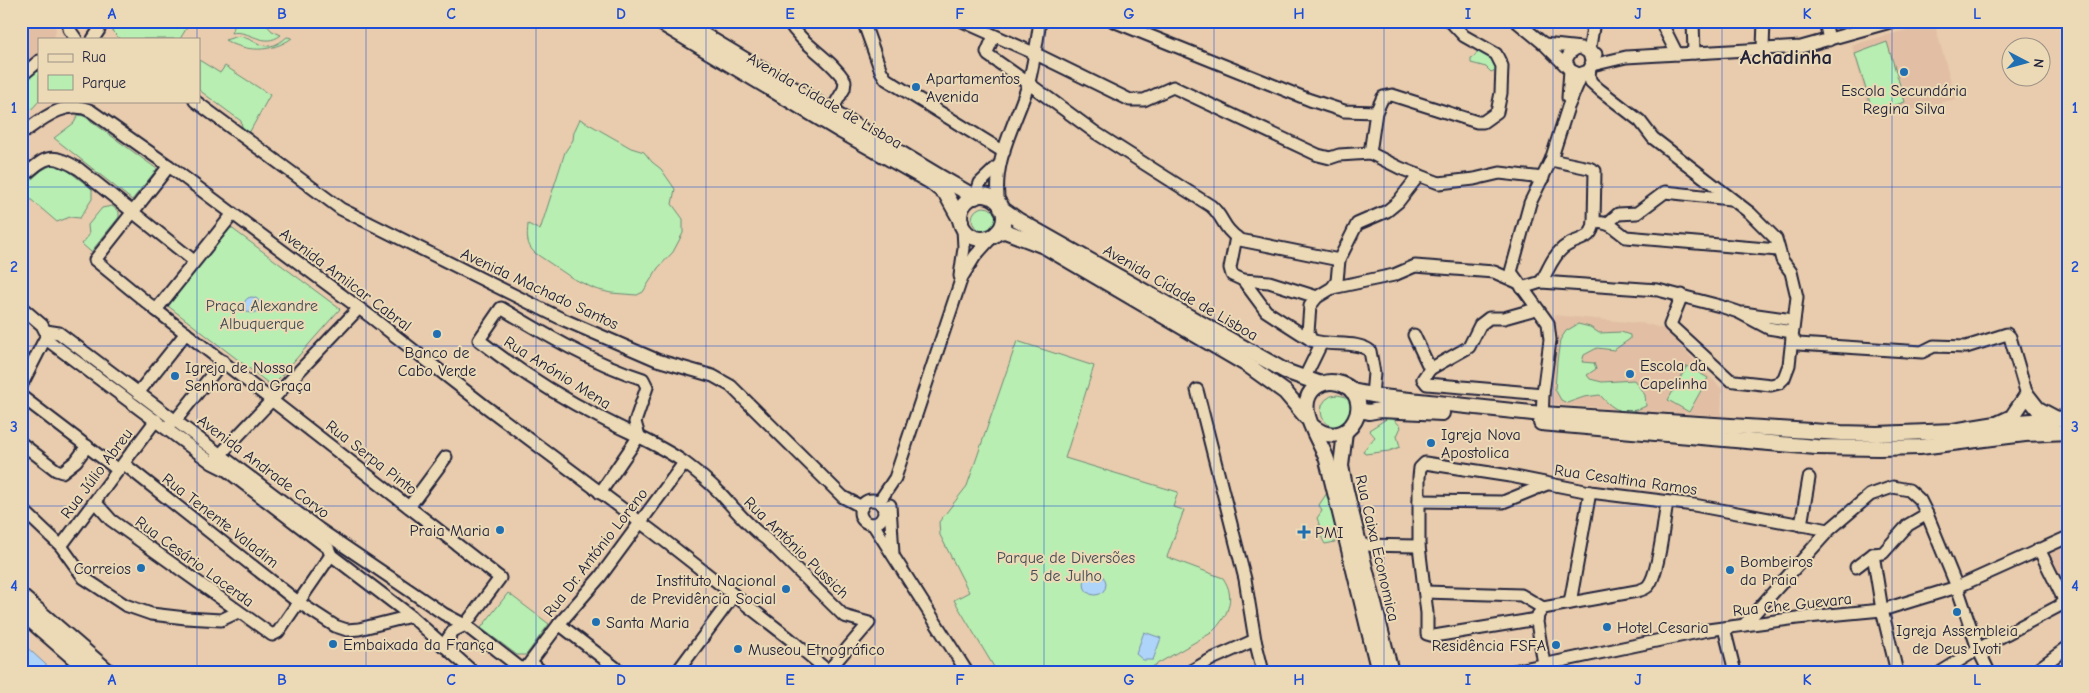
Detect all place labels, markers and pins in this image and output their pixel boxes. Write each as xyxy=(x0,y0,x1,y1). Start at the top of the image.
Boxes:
marker: Escola Secundária Regina Silva xyxy=(1898,66,1910,78)
place label: Apartamentos Avenida xyxy=(926,70,1020,106)
marker: Apartamentos Avenida xyxy=(910,81,922,93)
place label: Escola Secundária Regina Silva xyxy=(1841,82,1967,118)
marker: Banco de Cabo Verde xyxy=(431,328,443,340)
place label: Banco de Cabo Verde xyxy=(398,344,476,380)
place label: Escola da Capelinha xyxy=(1640,357,1707,393)
place label: Igreja de Nossa Senhora da Graça xyxy=(185,359,311,395)
marker: Escola da Capelinha xyxy=(1624,368,1636,380)
marker: Igreja de Nossa Senhora da Graça xyxy=(169,370,181,382)
place label: Igreja Nova Apostolica xyxy=(1441,426,1521,462)
marker: Igreja Nova Apostolica xyxy=(1425,437,1437,449)
place label: Praia Maria xyxy=(410,522,490,540)
marker: Praia Maria xyxy=(494,524,506,536)
place label: PMI xyxy=(1315,524,1344,542)
marker: PMI xyxy=(1297,525,1311,539)
place label: Bombeiros da Praia xyxy=(1740,553,1813,589)
place label: Correios xyxy=(74,560,131,578)
marker: Correios xyxy=(135,562,147,574)
marker: Bombeiros da Praia xyxy=(1724,564,1736,576)
place label: Instituto Nacional de Previdência Social xyxy=(630,572,776,608)
marker: Instituto Nacional de Previdência Social xyxy=(780,583,792,595)
marker: Igreja Assembleia de Deus Ivoti xyxy=(1951,606,1963,618)
place label: Santa Maria xyxy=(606,614,690,632)
marker: Santa Maria xyxy=(590,616,602,628)
place label: Hotel Cesaria xyxy=(1617,619,1709,637)
marker: Hotel Cesaria xyxy=(1601,621,1613,633)
place label: Igreja Assembleia de Deus Ivoti xyxy=(1896,622,2018,658)
place label: Embaixada da França xyxy=(343,636,494,654)
place label: Residência FSFA xyxy=(1432,637,1546,655)
marker: Embaixada da França xyxy=(327,638,339,650)
marker: Residência FSFA xyxy=(1550,639,1562,651)
place label: Museou Etnográfico xyxy=(748,641,885,659)
marker: Museou Etnográfico xyxy=(732,643,744,655)

